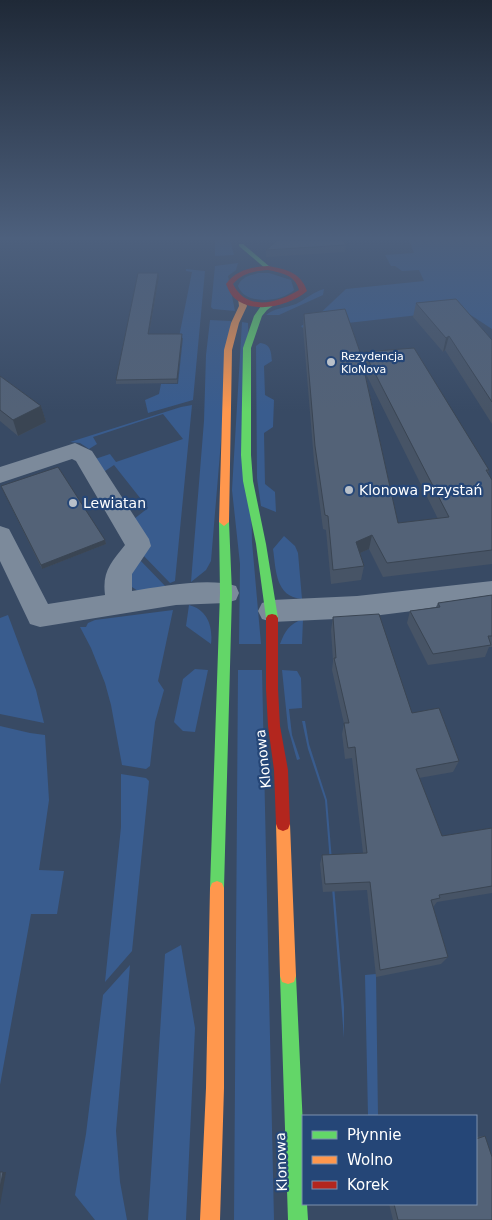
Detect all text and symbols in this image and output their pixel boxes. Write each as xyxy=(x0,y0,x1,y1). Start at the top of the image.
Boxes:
place label: Rezydencja KloNova xyxy=(341,350,404,376)
marker: Rezydencja KloNova xyxy=(325,356,337,368)
place label: Klonowa Przystań xyxy=(359,482,482,498)
marker: Klonowa Przystań xyxy=(343,484,355,496)
place label: Lewiatan xyxy=(83,495,146,511)
marker: Lewiatan xyxy=(67,497,79,509)
street label: Klonowa xyxy=(252,729,274,789)
legend xyxy=(302,1115,477,1205)
text: Płynnie xyxy=(347,1126,402,1144)
street label: Klonowa xyxy=(272,1132,290,1192)
text: Wolno xyxy=(347,1151,393,1169)
text: Korek xyxy=(347,1176,389,1194)

